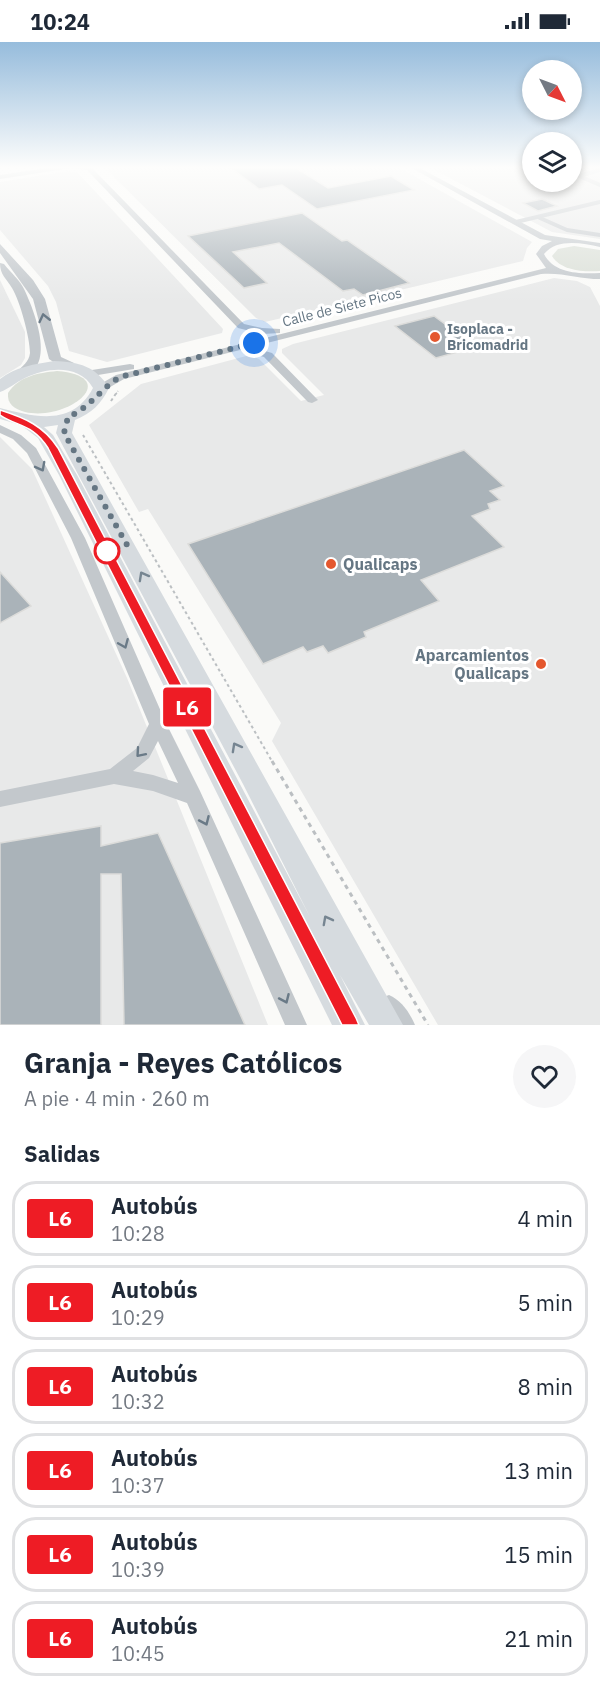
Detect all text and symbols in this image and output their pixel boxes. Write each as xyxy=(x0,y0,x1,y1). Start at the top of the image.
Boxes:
text: 10:24 xyxy=(30,7,90,36)
north arrow xyxy=(522,60,582,120)
map controls xyxy=(522,60,582,192)
button: layers xyxy=(522,132,582,192)
street label: Calle de Siete Picos xyxy=(280,283,404,331)
one-way arrow xyxy=(38,314,51,324)
place label: Isoplaca - Bricomadrid xyxy=(447,320,528,354)
your location xyxy=(239,328,269,358)
marker: Isoplaca - Bricomadrid xyxy=(428,330,442,344)
one-way arrow xyxy=(34,461,45,472)
unlabelled marker xyxy=(94,538,120,564)
place label: Qualicaps xyxy=(343,554,418,574)
marker: Qualicaps xyxy=(324,557,338,571)
one-way arrow xyxy=(139,571,150,582)
one-way arrow xyxy=(116,638,128,649)
place label: Aparcamientos Qualicaps xyxy=(415,645,529,683)
marker: Aparcamientos Qualicaps xyxy=(534,657,548,671)
line badge: L6 xyxy=(160,688,214,726)
text: L6 xyxy=(175,693,199,721)
one-way arrow xyxy=(232,743,243,753)
one-way arrow xyxy=(136,746,147,757)
one-way arrow xyxy=(198,815,210,826)
one-way arrow xyxy=(323,915,334,926)
one-way arrow xyxy=(277,993,289,1004)
text: Granja - Reyes Católicos xyxy=(24,1044,342,1081)
button: heart xyxy=(513,1045,576,1108)
text: A pie · 4 min · 260 m xyxy=(24,1085,210,1112)
text: Salidas xyxy=(24,1139,100,1168)
text: Autobús xyxy=(111,1191,198,1220)
text: L6 xyxy=(48,1204,72,1232)
text: 4 min xyxy=(517,1204,573,1233)
text: 10:28 xyxy=(111,1220,165,1247)
text: Autobús xyxy=(111,1275,198,1304)
text: L6 xyxy=(48,1288,72,1316)
text: 5 min xyxy=(517,1288,573,1317)
text: 10:29 xyxy=(111,1304,165,1331)
text: Autobús xyxy=(111,1359,198,1388)
text: L6 xyxy=(48,1372,72,1400)
text: 8 min xyxy=(517,1372,573,1401)
text: 10:32 xyxy=(111,1388,165,1415)
text: Autobús xyxy=(111,1443,198,1472)
text: L6 xyxy=(48,1456,72,1484)
text: 13 min xyxy=(504,1456,573,1485)
text: 10:37 xyxy=(111,1472,165,1499)
text: Autobús xyxy=(111,1527,198,1556)
text: L6 xyxy=(48,1540,72,1568)
text: 15 min xyxy=(504,1540,573,1569)
text: 10:39 xyxy=(111,1556,165,1583)
text: Autobús xyxy=(111,1611,198,1640)
text: L6 xyxy=(48,1624,72,1652)
text: 21 min xyxy=(504,1624,573,1653)
text: 10:45 xyxy=(111,1640,165,1667)

